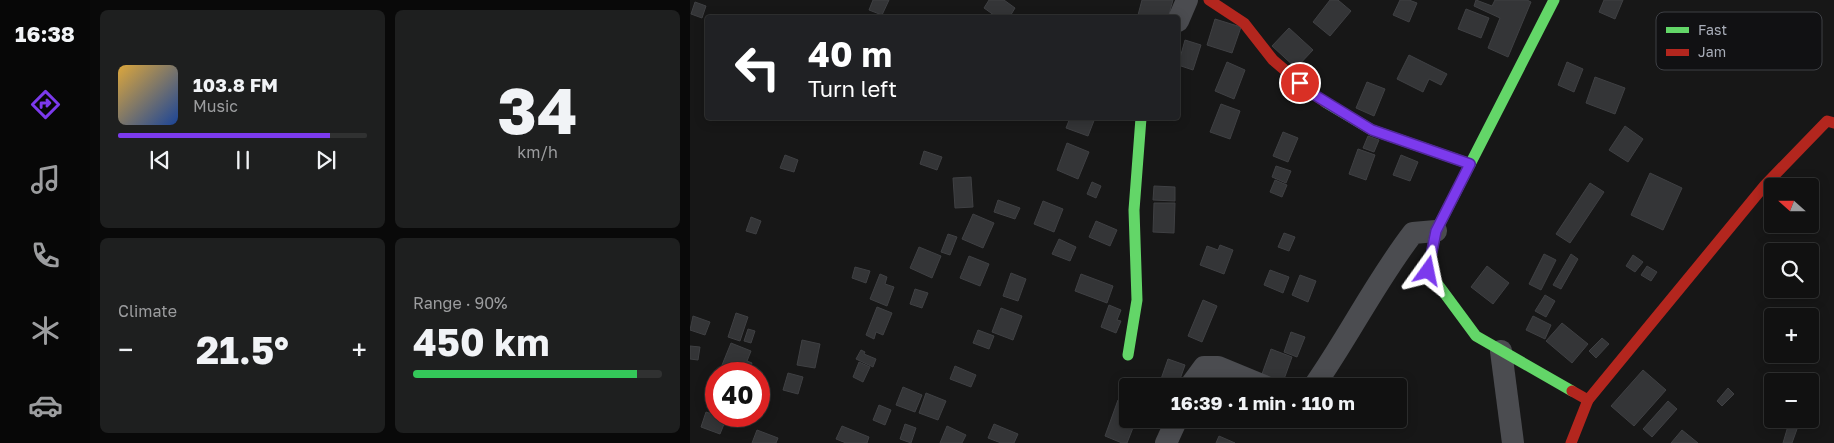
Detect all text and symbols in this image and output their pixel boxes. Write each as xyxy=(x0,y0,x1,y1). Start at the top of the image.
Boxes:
legend xyxy=(1656,12,1822,70)
text: 16:38 xyxy=(15,20,75,47)
text: Fast xyxy=(1698,21,1727,38)
text: 40 m xyxy=(808,33,892,75)
icon: left xyxy=(725,35,790,100)
text: Jam xyxy=(1698,43,1726,60)
pin xyxy=(1279,62,1321,104)
icon: arrive xyxy=(1286,69,1314,97)
text: 34 xyxy=(497,70,578,148)
text: 103.8 FM xyxy=(193,73,278,96)
text: Turn left xyxy=(808,75,897,102)
icon: directions xyxy=(28,87,63,122)
text: Music xyxy=(193,96,238,116)
text: km/h xyxy=(517,142,558,162)
icon: previous xyxy=(146,146,174,174)
icon: pause xyxy=(229,146,257,174)
icon: next xyxy=(312,146,340,174)
icon: music xyxy=(28,162,63,197)
north arrow xyxy=(1764,178,1819,232)
map controls xyxy=(1764,178,1819,428)
icon: phone xyxy=(28,238,63,273)
button: search xyxy=(1764,243,1819,298)
position arrow xyxy=(1401,244,1453,296)
text: Range · 90% xyxy=(413,293,508,313)
text: Climate xyxy=(118,301,177,321)
button: + xyxy=(1764,308,1819,363)
icon: climate xyxy=(28,313,63,348)
text: 450 km xyxy=(413,319,549,364)
text: 21.5° xyxy=(196,327,289,372)
text: − xyxy=(118,333,133,366)
text: + xyxy=(352,333,367,366)
speed limit sign: 40 xyxy=(705,362,770,427)
button: − xyxy=(1764,373,1819,428)
icon: car xyxy=(28,388,63,423)
text: 16:39 · 1 min · 110 m xyxy=(1171,391,1355,414)

